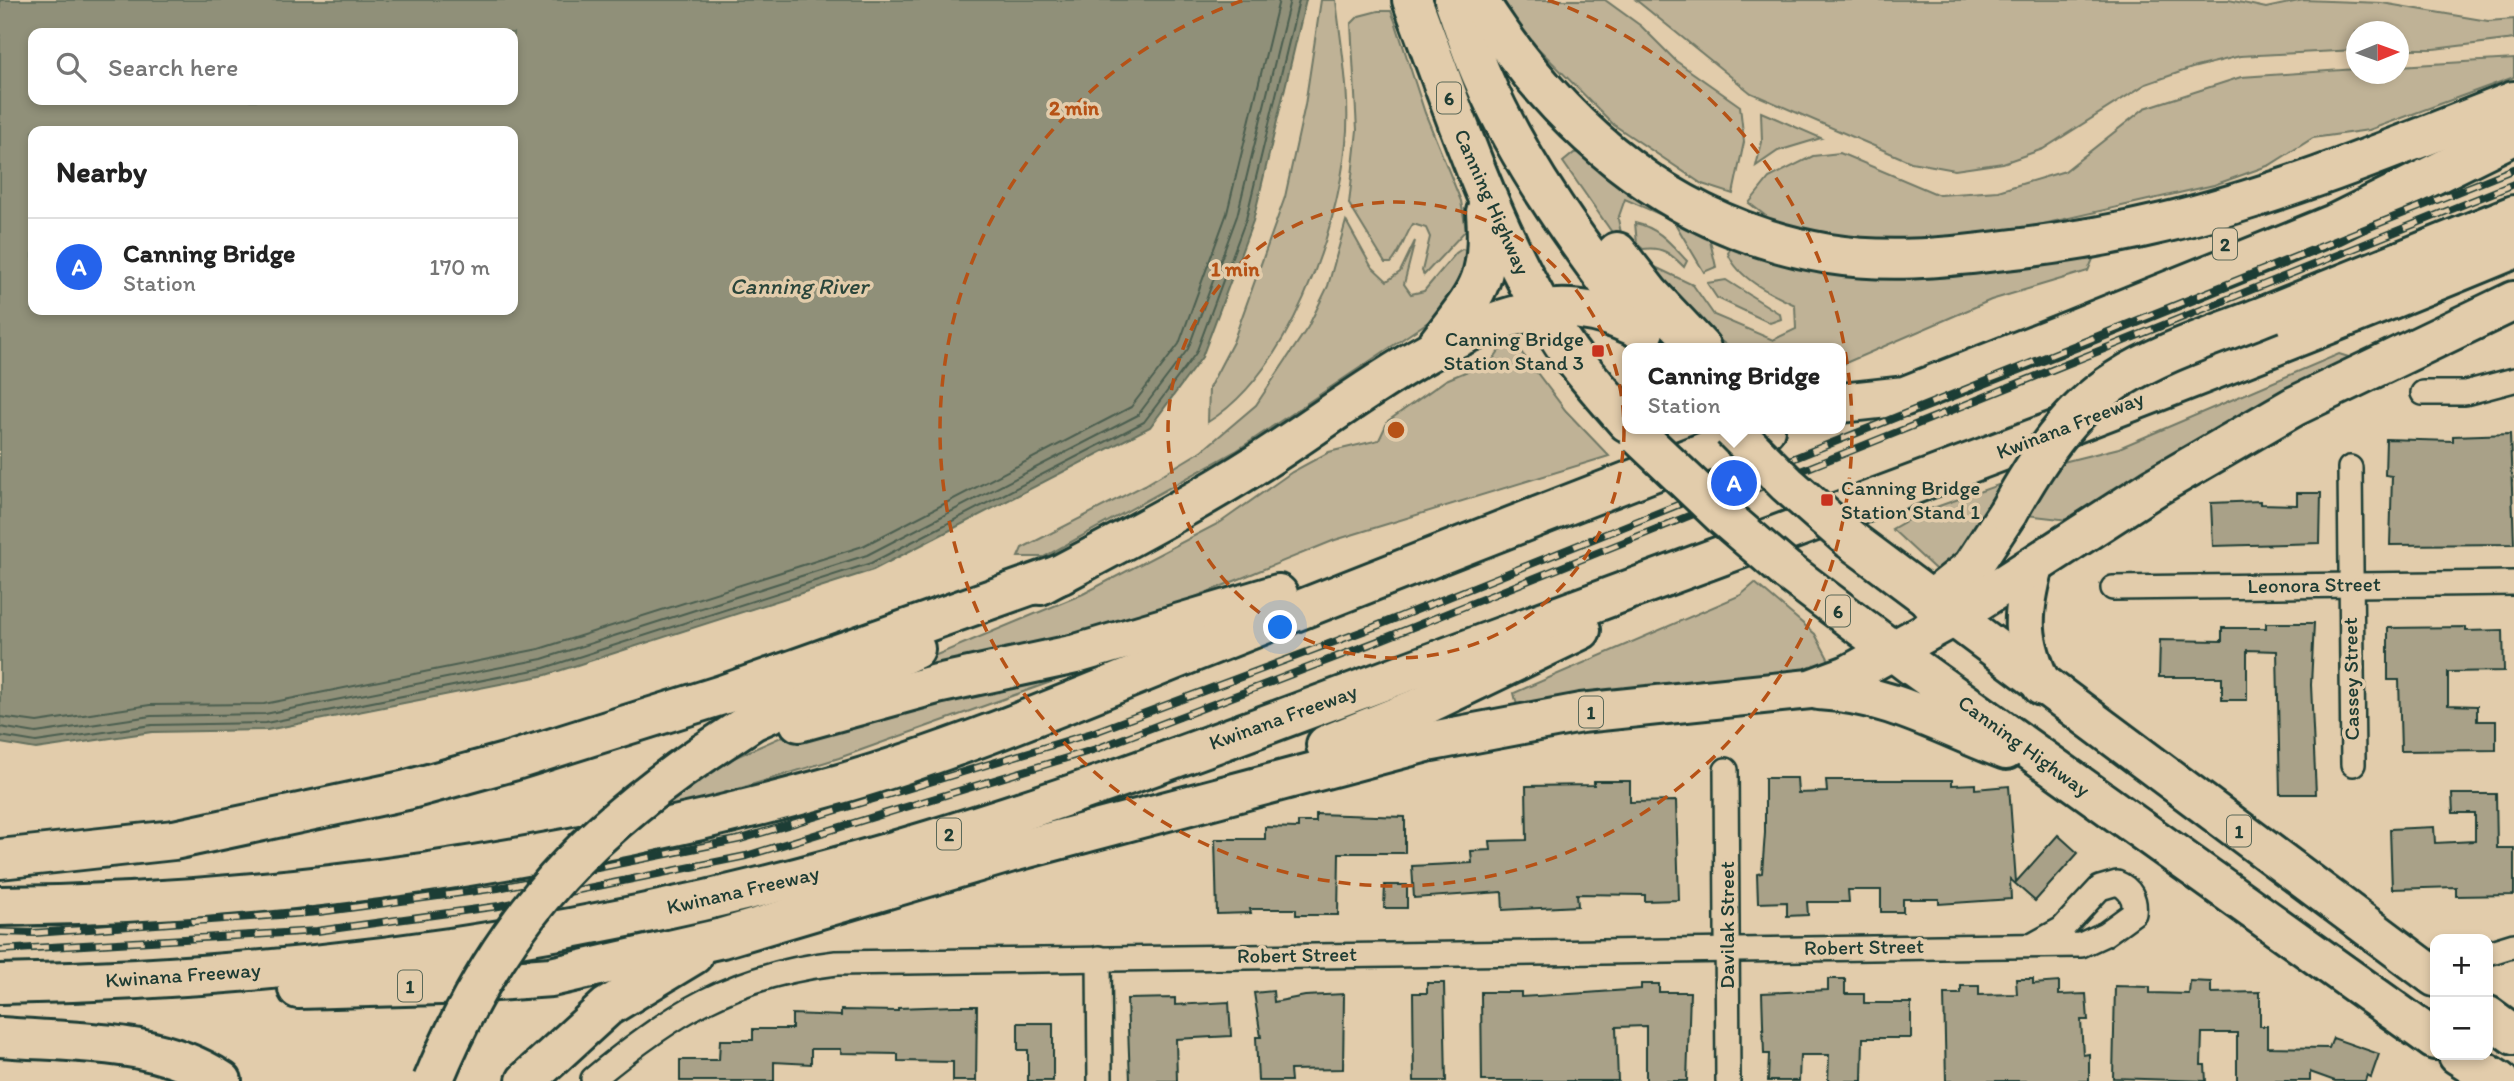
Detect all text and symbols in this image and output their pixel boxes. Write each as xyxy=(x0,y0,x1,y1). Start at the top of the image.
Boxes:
north arrow xyxy=(2346,21,2409,84)
search box xyxy=(28,28,518,105)
icon: search xyxy=(52,48,90,86)
text: Search here xyxy=(108,51,238,83)
road number: 6 xyxy=(1437,82,1461,114)
text: 2 min xyxy=(1049,95,1100,120)
street label: Canning Highway xyxy=(1449,125,1536,279)
text: Nearby xyxy=(56,153,147,190)
road number: 2 xyxy=(2213,228,2237,260)
text: Canning Bridge xyxy=(123,237,295,269)
text: A xyxy=(72,253,86,281)
text: 170 m xyxy=(429,253,490,281)
text: 1 min xyxy=(1211,256,1260,281)
text: Station xyxy=(123,269,196,297)
water label: Canning River xyxy=(730,272,871,300)
place label: Canning Bridge Station Stand 3 xyxy=(1443,326,1584,375)
marker: Canning Bridge Station Stand 3 xyxy=(1590,343,1606,359)
popup xyxy=(1622,343,1846,434)
text: Canning Bridge xyxy=(1648,359,1820,391)
street label: Kwinana Freeway xyxy=(1993,385,2147,464)
text: Station xyxy=(1648,391,1721,419)
centre of rings xyxy=(1384,418,1408,442)
pin: A xyxy=(1711,457,1757,509)
place label: Canning Bridge Station Stand 1 xyxy=(1841,475,1980,524)
marker: Canning Bridge Station Stand 1 xyxy=(1819,492,1835,508)
street label: Leonora Street xyxy=(2247,571,2381,598)
road number: 6 xyxy=(1826,596,1850,626)
your location xyxy=(1263,610,1297,644)
street label: Cassey Street xyxy=(2337,617,2364,741)
street label: Kwinana Freeway xyxy=(1205,678,1360,755)
street label: Canning Highway xyxy=(1953,689,2095,802)
road number: 1 xyxy=(1579,696,1603,727)
road number: 1 xyxy=(2227,816,2251,846)
road number: 2 xyxy=(937,818,961,849)
street label: Kwinana Freeway xyxy=(664,860,822,919)
street label: Davilak Street xyxy=(1714,861,1739,989)
street label: Robert Street xyxy=(1804,933,1924,960)
map controls xyxy=(2430,934,2493,1060)
button: + xyxy=(2430,934,2493,997)
street label: Robert Street xyxy=(1237,941,1357,968)
street label: Kwinana Freeway xyxy=(104,957,262,992)
road number: 1 xyxy=(398,970,422,1002)
button: − xyxy=(2430,997,2493,1060)

